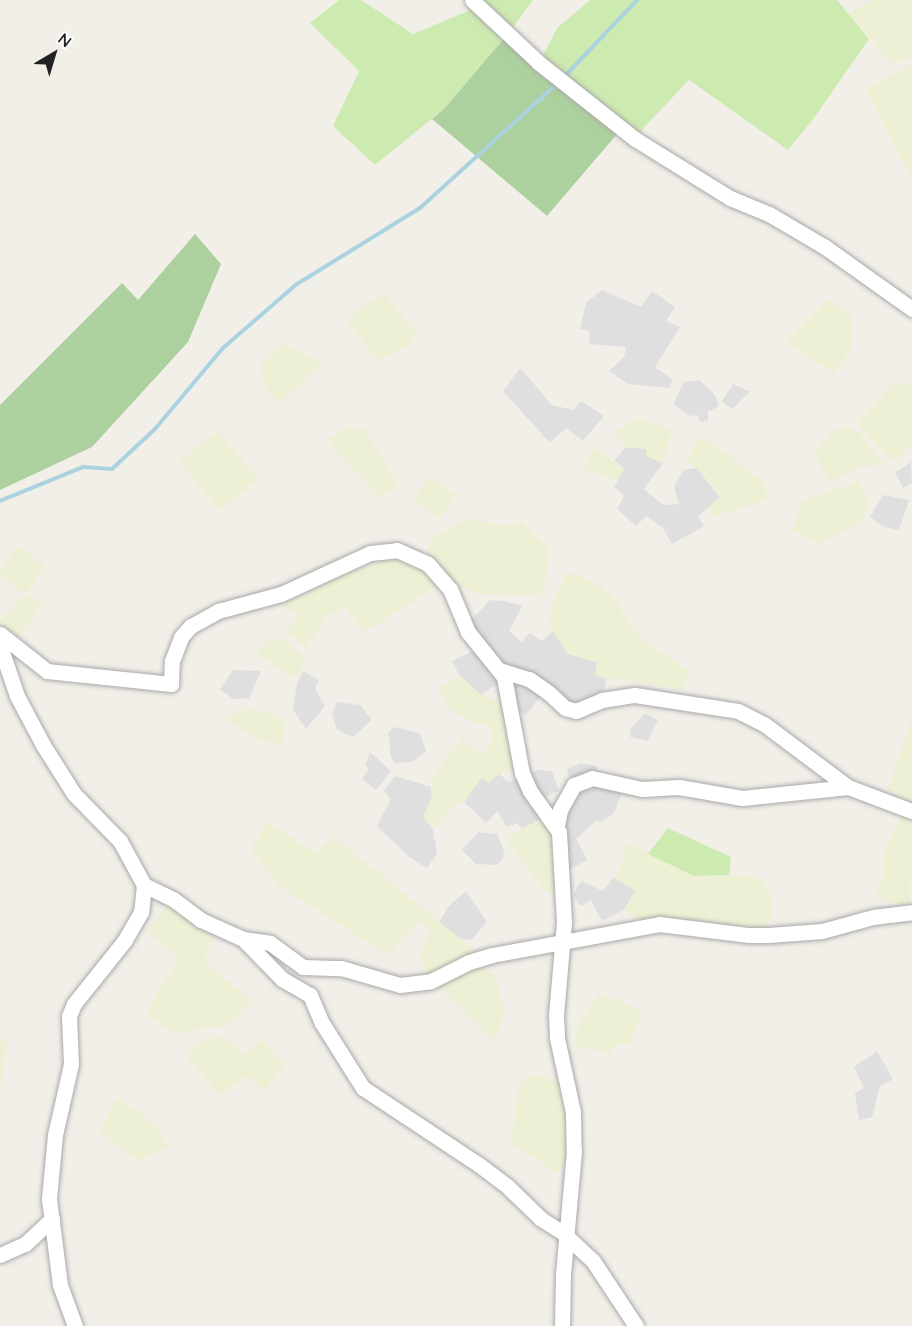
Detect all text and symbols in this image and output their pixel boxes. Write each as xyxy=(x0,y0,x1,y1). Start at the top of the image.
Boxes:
north arrow xyxy=(24,24,84,84)
text: N xyxy=(54,28,76,51)

